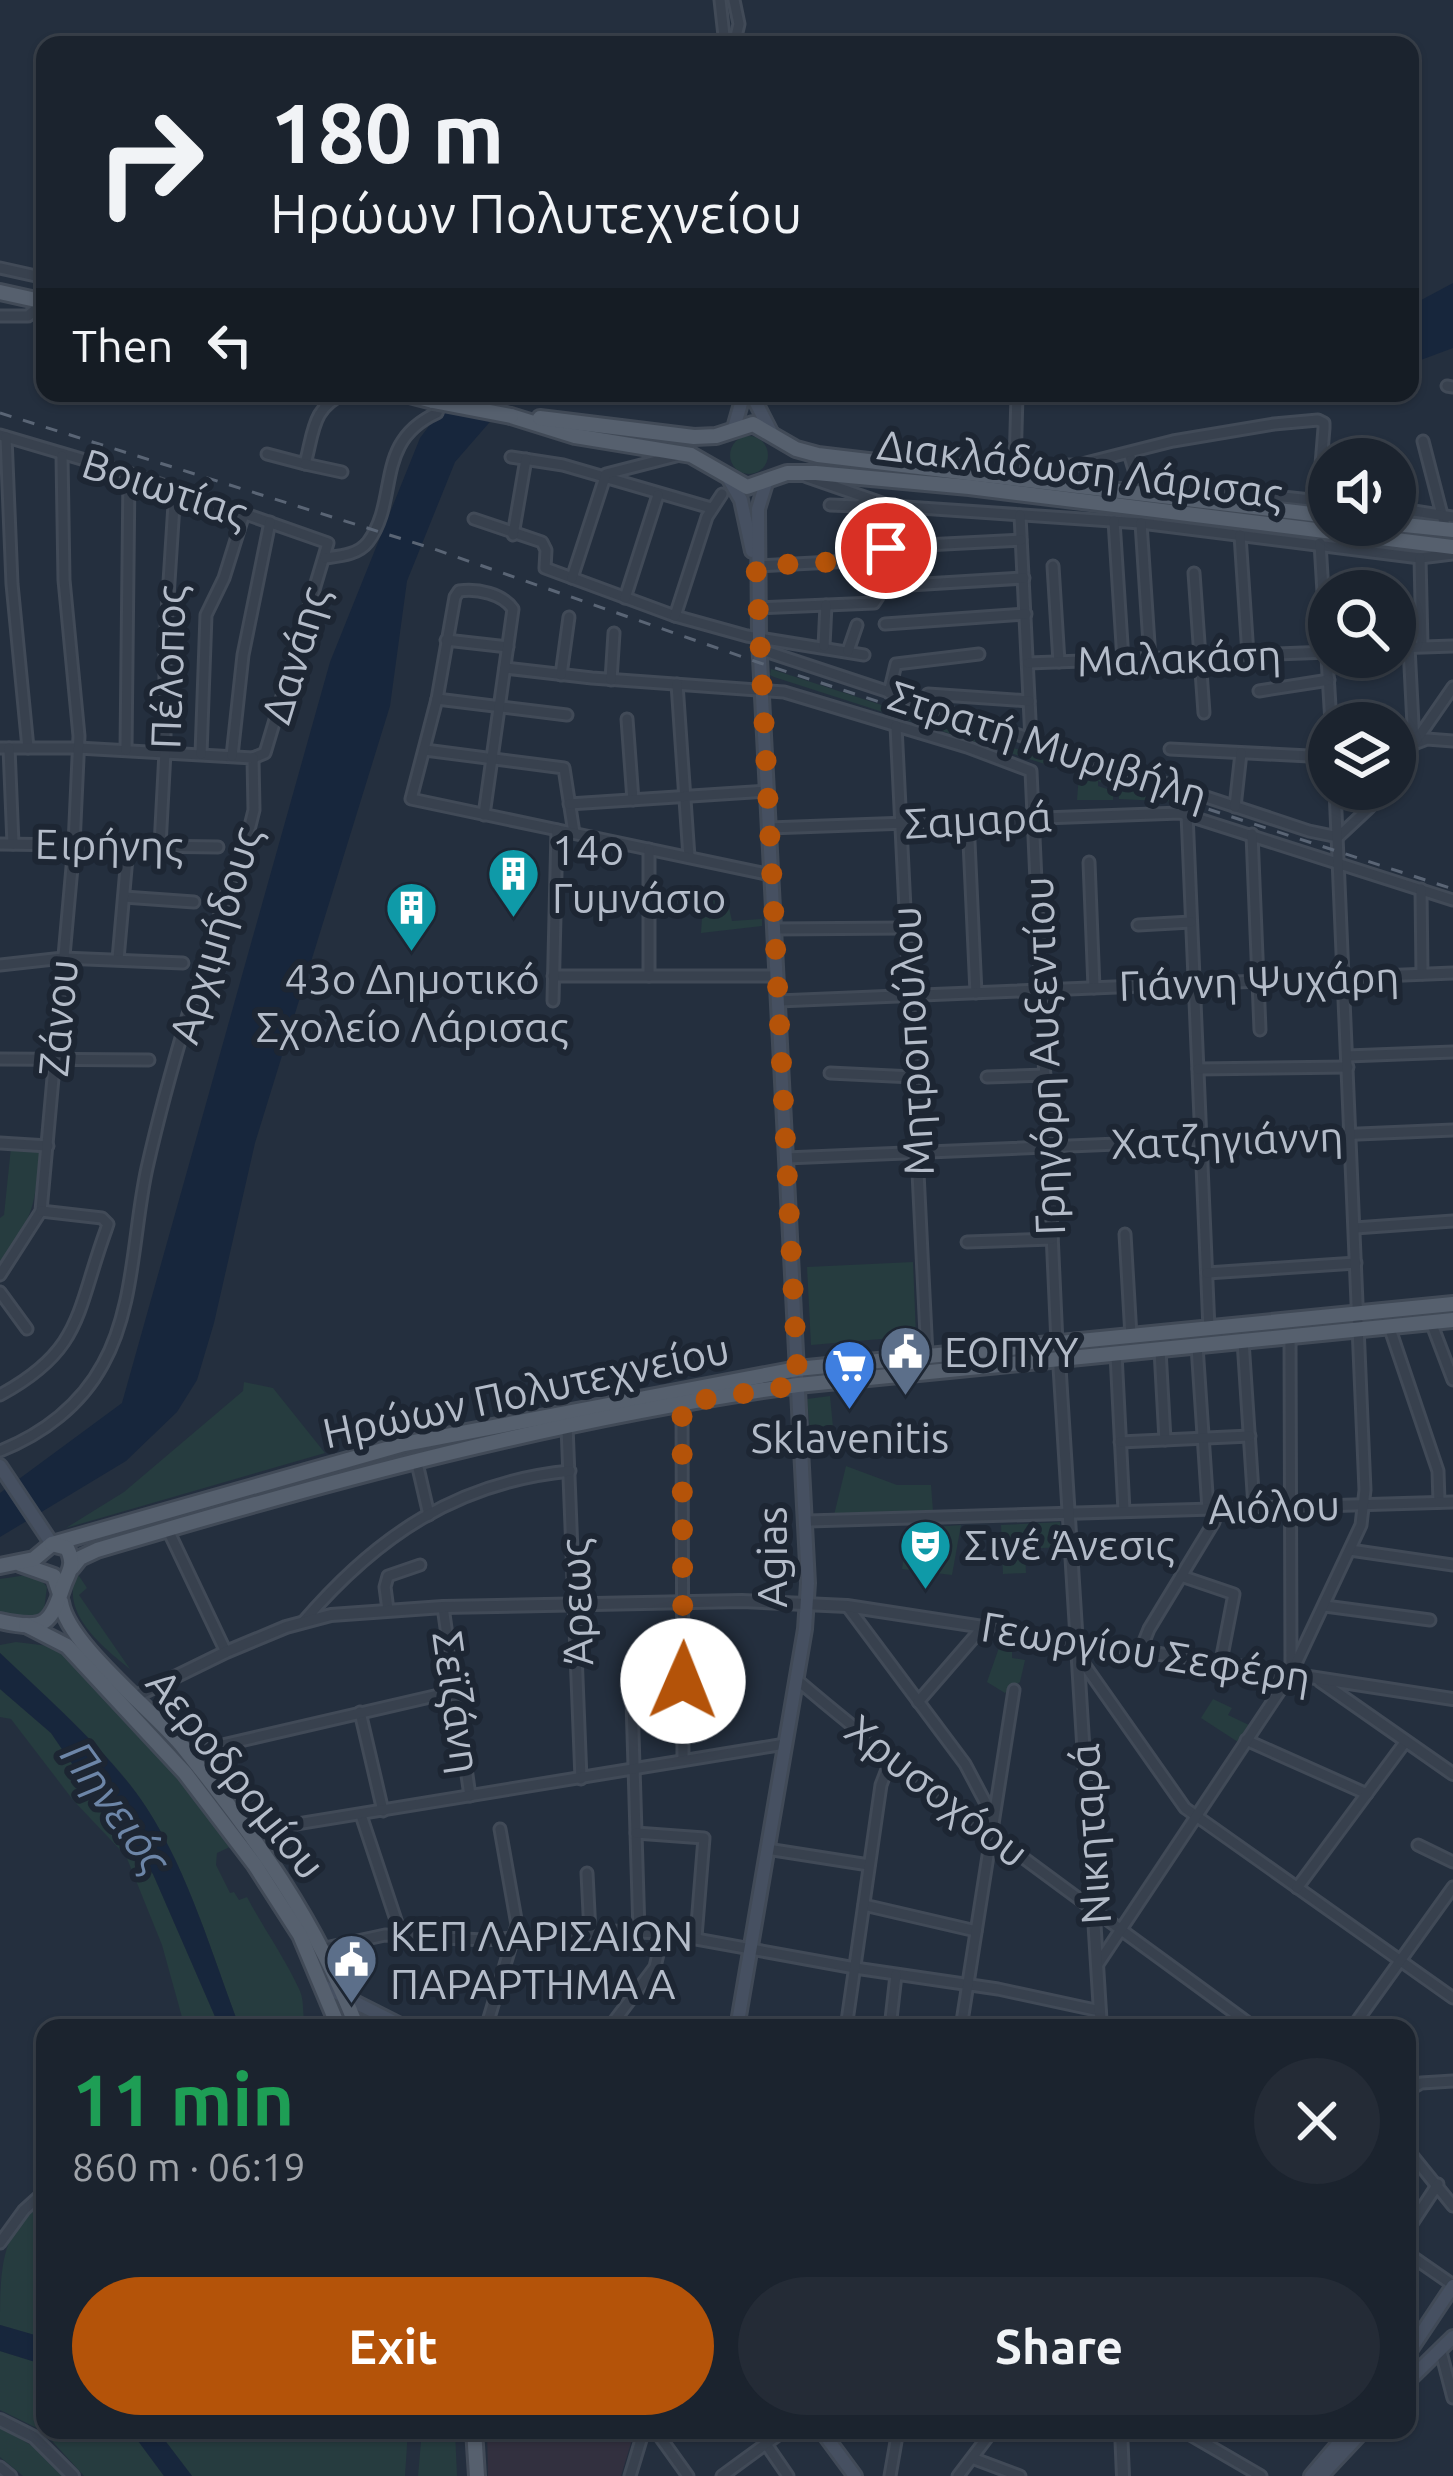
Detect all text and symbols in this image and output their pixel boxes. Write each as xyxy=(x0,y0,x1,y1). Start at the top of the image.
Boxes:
icon: right xyxy=(72,84,228,240)
text: 180 m xyxy=(270,85,504,179)
text: Ηρώων Πολυτεχνείου xyxy=(270,183,802,243)
icon: left xyxy=(197,312,263,378)
text: Then xyxy=(72,320,173,371)
street label: Διακλάδωση Λάρισας xyxy=(875,420,1285,517)
map controls xyxy=(1308,438,1416,810)
button: sound xyxy=(1308,438,1416,546)
street label: Βοιωτίας xyxy=(77,439,254,536)
pin xyxy=(835,497,937,599)
icon: arrive xyxy=(853,515,919,581)
button: search xyxy=(1308,570,1416,678)
street label: Δανάης xyxy=(252,581,338,729)
street label: Πέλοπος xyxy=(141,584,194,750)
street label: Μαλακάση xyxy=(1076,630,1282,685)
street label: Στρατή Μυριβήλη xyxy=(883,671,1213,818)
button: layers xyxy=(1308,702,1416,810)
street label: Σαμαρά xyxy=(903,792,1053,847)
street label: Ειρήνης xyxy=(34,820,184,869)
street label: Αρχιμήδους xyxy=(159,821,270,1049)
place label: 14ο Γυμνάσιο xyxy=(552,826,726,921)
building icon: 14ο Γυμνάσιο xyxy=(485,846,541,920)
street label: Γρηγόρη Αυξεντίου xyxy=(1014,876,1074,1236)
building icon: 43ο Δημοτικό Σχολείο Λάρισας xyxy=(384,879,440,953)
street label: Μητροπούλου xyxy=(881,905,942,1177)
street label: Γιάννη Ψυχάρη xyxy=(1118,952,1400,1009)
place label: 43ο Δημοτικό Σχολείο Λάρισας xyxy=(256,955,568,1050)
street label: Ζάνου xyxy=(29,957,86,1078)
street label: Χατζηγιάννη xyxy=(1110,1112,1344,1167)
street label: Ηρώων Πολυτεχνείου xyxy=(318,1324,733,1457)
public building icon: ΕΟΠΥΥ xyxy=(877,1324,933,1398)
place label: ΕΟΠΥΥ xyxy=(944,1328,1079,1375)
supermarket icon: Sklavenitis xyxy=(822,1338,878,1412)
place label: Sklavenitis xyxy=(751,1414,949,1461)
street label: Αιόλου xyxy=(1207,1481,1341,1532)
street label: Agias xyxy=(748,1506,795,1608)
theatre icon: Σινέ Άνεσις xyxy=(897,1517,953,1591)
place label: Σινέ Άνεσις xyxy=(964,1521,1174,1568)
street label: Άρεως xyxy=(550,1538,601,1666)
street label: Γεωργίου Σεφέρη xyxy=(978,1602,1314,1701)
position arrow xyxy=(620,1618,746,1744)
street label: Σεϊζάνη xyxy=(424,1628,491,1776)
street label: Αεροδρομίου xyxy=(138,1660,335,1888)
street label: Χρυσοχόου xyxy=(837,1705,1038,1876)
water label: Πηνειός xyxy=(51,1731,182,1885)
street label: Νικηταρά xyxy=(1060,1742,1119,1926)
place label: ΚΕΠ ΛΑΡΙΣΑΙΩΝ ΠΑΡΑΡΤΗΜΑ A xyxy=(390,1912,693,2007)
public building icon: ΚΕΠ ΛΑΡΙΣΑΙΩΝ ΠΑΡΑΡΤΗΜΑ A xyxy=(323,1932,379,2006)
button: close xyxy=(1254,2058,1380,2184)
text: 11 min xyxy=(72,2059,294,2140)
text: 860 m · 06:19 xyxy=(72,2145,306,2188)
button: Exit xyxy=(72,2277,714,2415)
button: Share xyxy=(738,2277,1380,2415)

